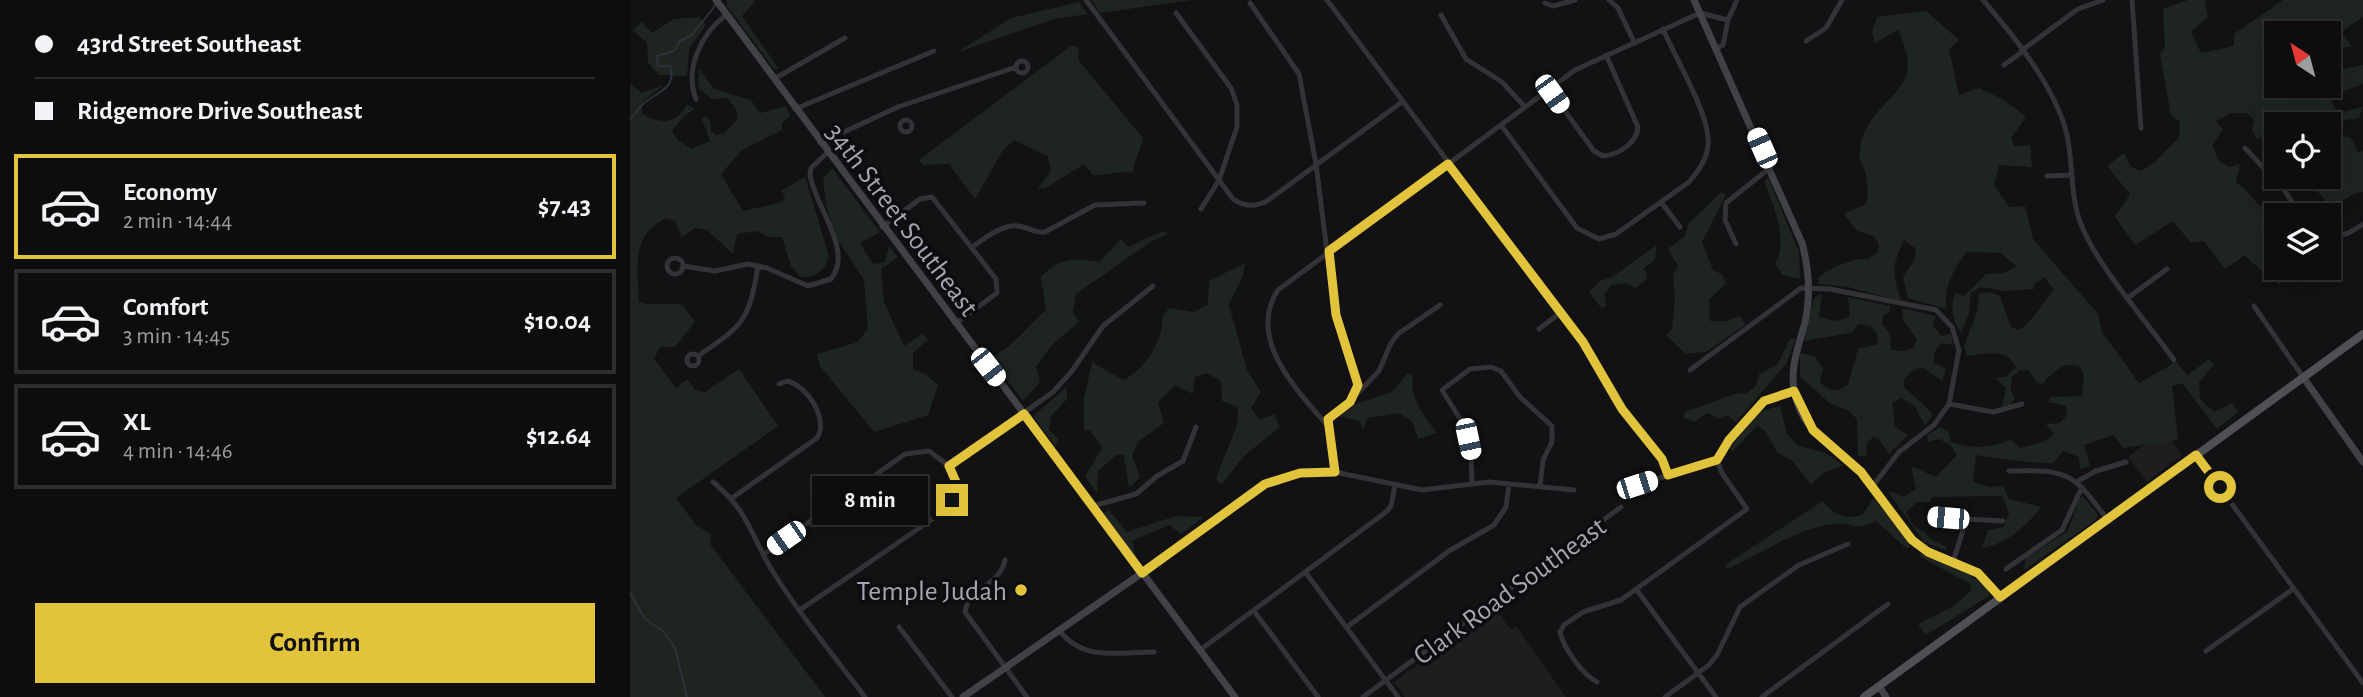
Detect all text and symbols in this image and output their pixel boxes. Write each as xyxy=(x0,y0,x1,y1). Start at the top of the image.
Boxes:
north arrow xyxy=(2264,21,2342,98)
map controls xyxy=(2264,21,2341,280)
text: 43rd Street Southeast xyxy=(77,31,301,57)
car xyxy=(1532,71,1573,117)
text: Ridgemore Drive Southeast xyxy=(77,98,362,124)
button: locate xyxy=(2264,112,2341,189)
street label: 34th Street Southeast xyxy=(820,119,983,322)
car xyxy=(1744,125,1781,171)
icon: car xyxy=(39,175,102,238)
text: Economy xyxy=(123,179,217,205)
text: $7.43 xyxy=(538,193,591,219)
button: layers xyxy=(2264,203,2341,280)
text: 2 min · 14:44 xyxy=(123,210,232,233)
icon: car xyxy=(39,290,102,353)
text: Comfort xyxy=(123,294,208,320)
text: $10.04 xyxy=(524,308,591,334)
text: 3 min · 14:45 xyxy=(123,325,230,348)
car xyxy=(967,344,1010,390)
icon: car xyxy=(39,405,102,468)
text: XL xyxy=(123,409,150,435)
car xyxy=(1454,416,1483,462)
text: $12.64 xyxy=(526,423,591,449)
text: 4 min · 14:46 xyxy=(123,440,233,463)
car xyxy=(1614,469,1661,501)
route start xyxy=(2204,471,2236,503)
callout: 8 min xyxy=(812,476,928,524)
route end xyxy=(936,484,968,516)
text: 8 min xyxy=(844,489,896,512)
car xyxy=(1927,506,1970,530)
street label: Clark Road Southeast xyxy=(1409,513,1612,671)
car xyxy=(763,517,810,559)
place label: Temple Judah xyxy=(856,578,1007,606)
marker: Temple Judah xyxy=(1013,582,1029,598)
button: Confirm xyxy=(35,603,595,683)

